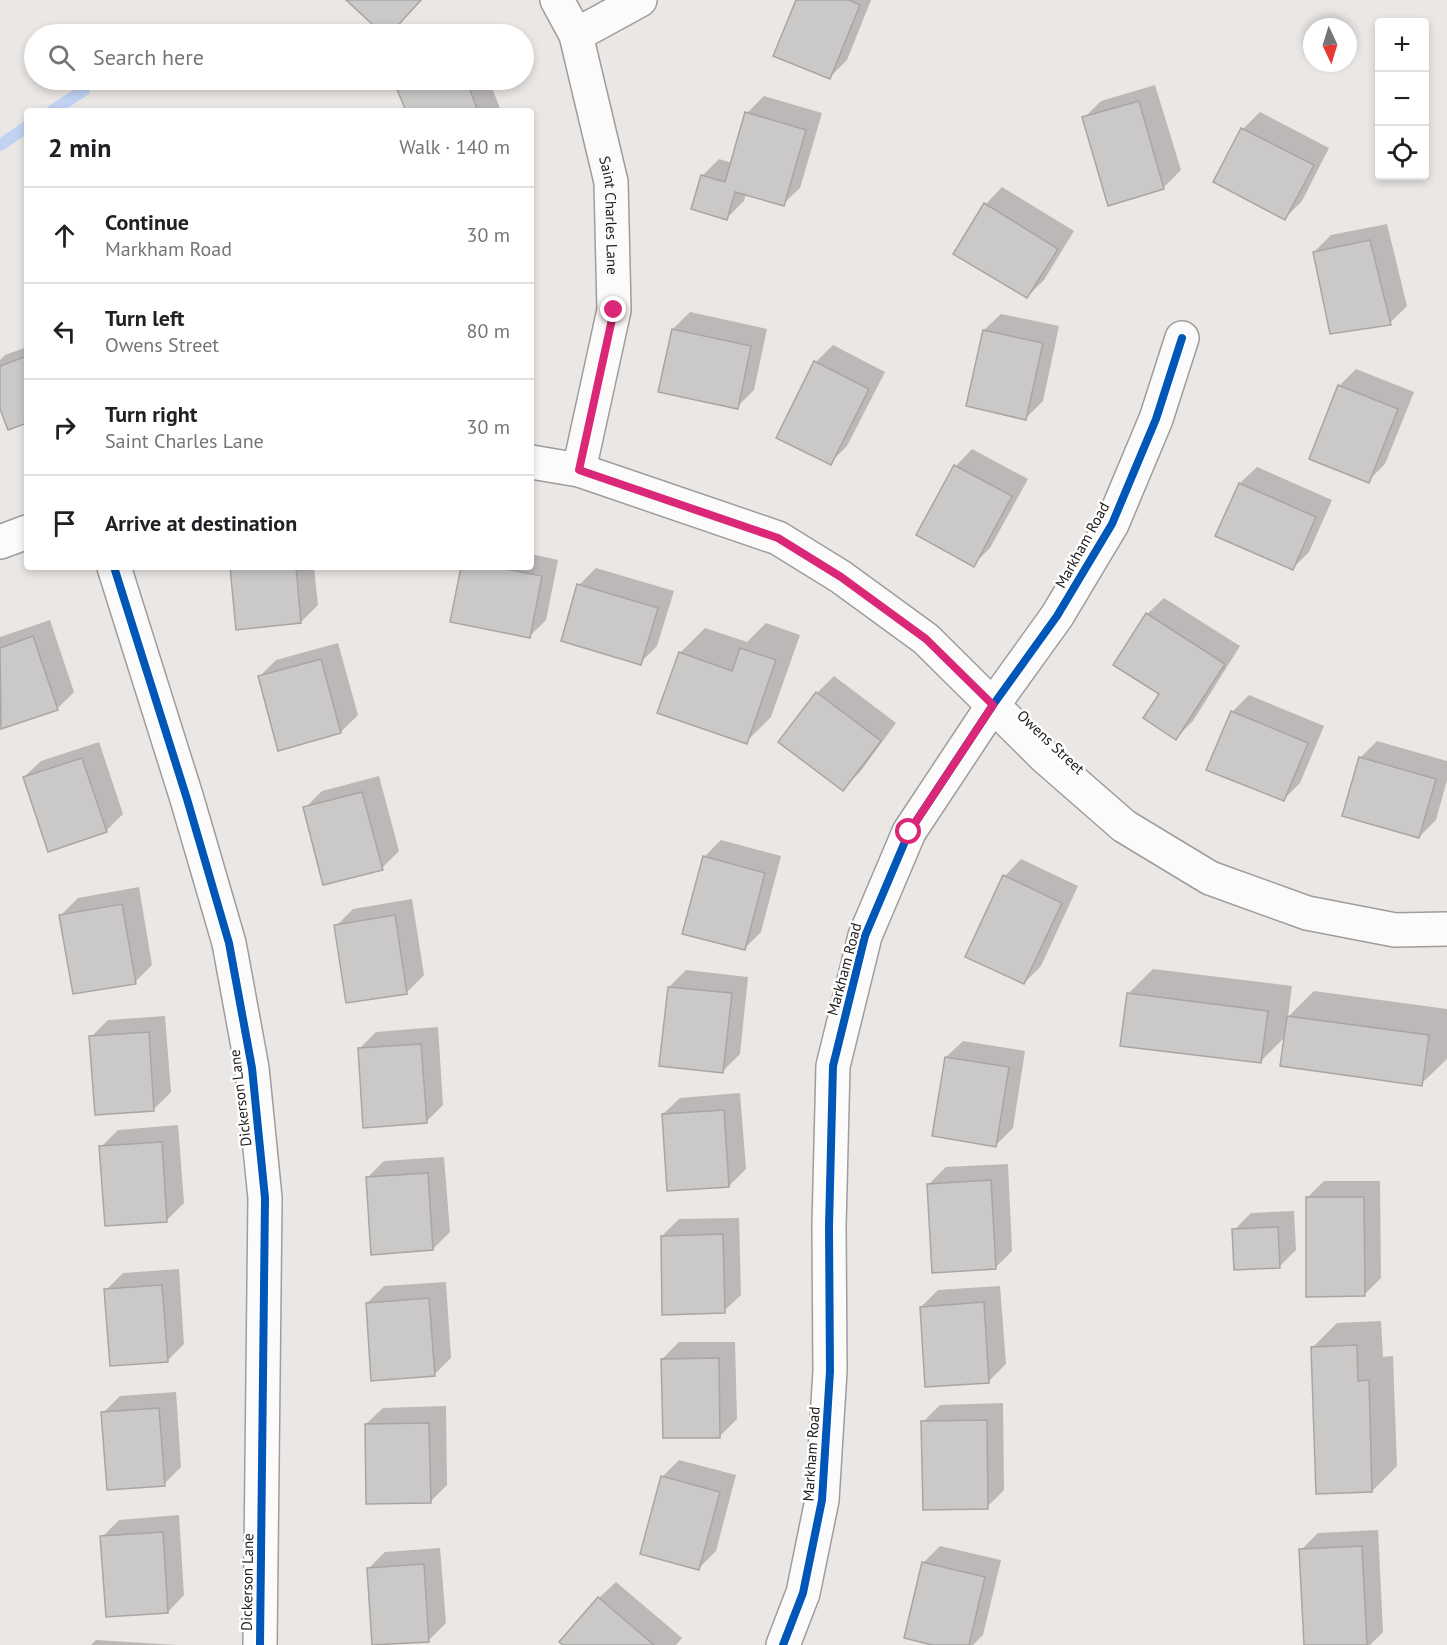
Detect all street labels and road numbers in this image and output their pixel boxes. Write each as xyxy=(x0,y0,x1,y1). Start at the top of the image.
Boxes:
street label: Saint Charles Lane xyxy=(596,154,623,275)
street label: Markham Road xyxy=(1051,499,1113,591)
street label: Owens Street xyxy=(1013,706,1089,778)
street label: Markham Road xyxy=(823,921,865,1017)
street label: Dickerson Lane xyxy=(225,1048,255,1148)
street label: Markham Road xyxy=(798,1406,824,1502)
street label: Dickerson Lane xyxy=(237,1533,257,1631)

